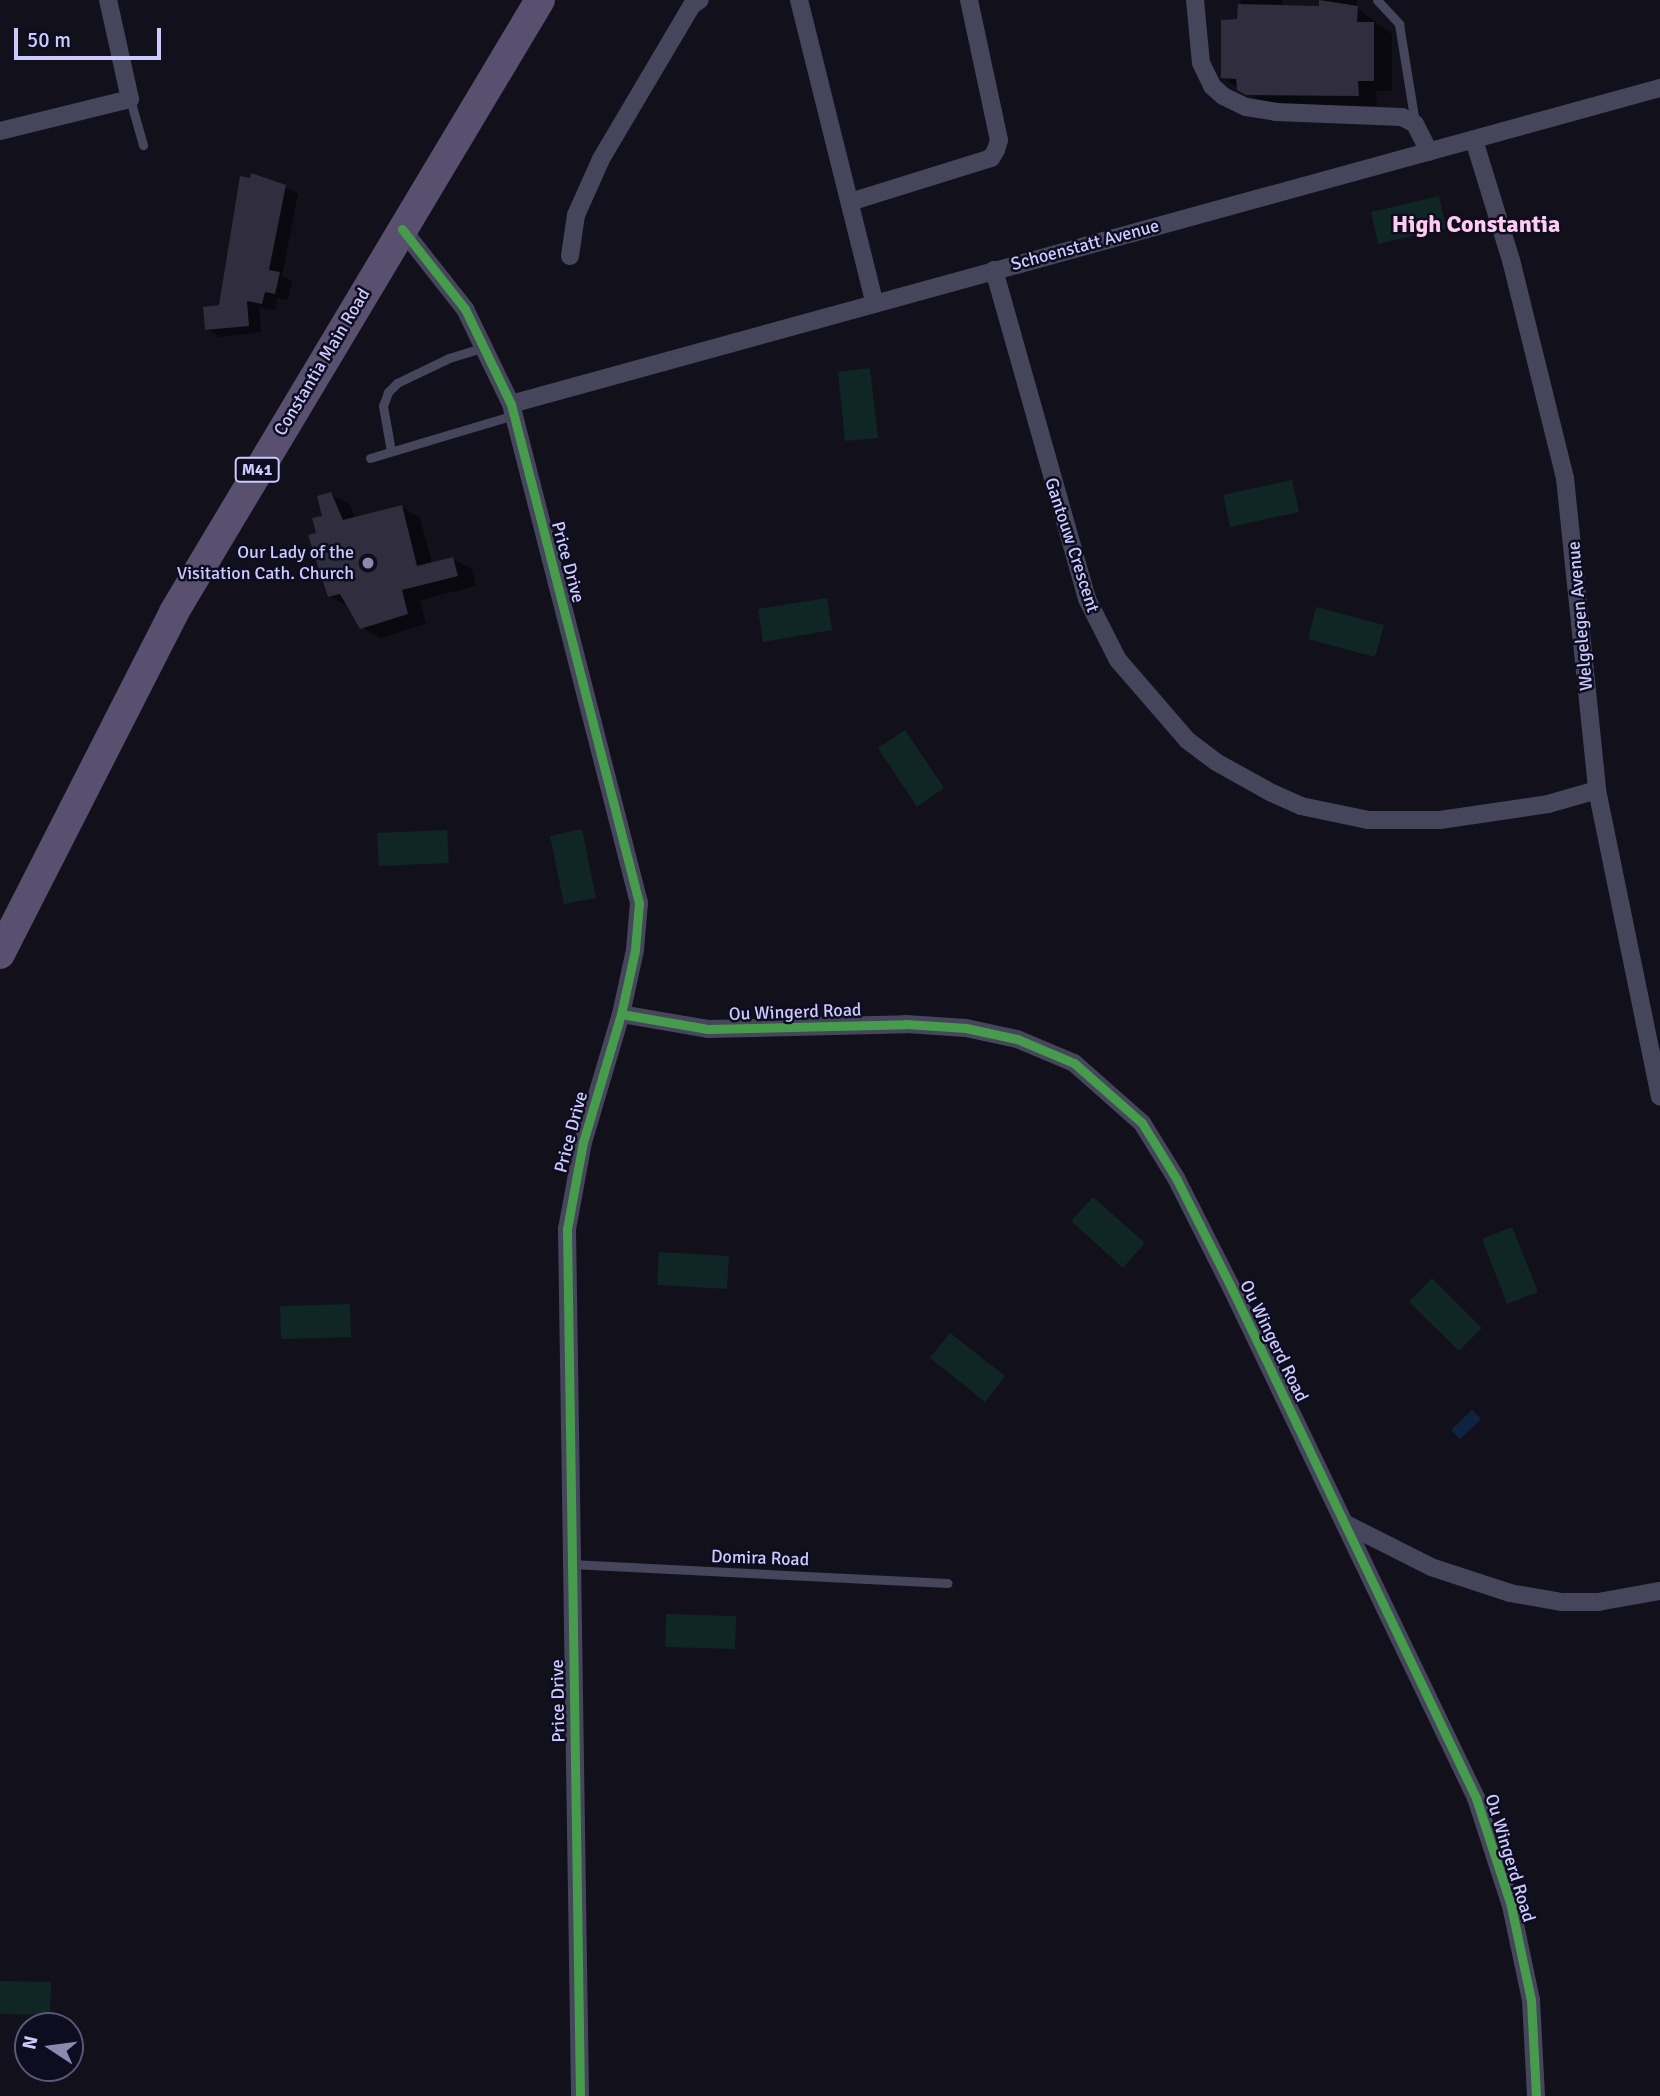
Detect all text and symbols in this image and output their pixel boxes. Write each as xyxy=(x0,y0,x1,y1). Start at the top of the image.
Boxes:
scale bar xyxy=(18,14,164,58)
text: 50 m xyxy=(27,27,71,53)
district label: High Constantia xyxy=(1392,211,1560,239)
street label: Schoenstatt Avenue xyxy=(1009,215,1161,275)
street label: Constantia Main Road xyxy=(269,284,375,440)
road number: M41 xyxy=(234,457,280,482)
street label: Gantouw Crescent xyxy=(1040,475,1104,615)
street label: Price Drive xyxy=(547,519,589,605)
street label: Welgelegen Avenue xyxy=(1563,540,1597,692)
place label: Our Lady of the Visitation Cath. Church xyxy=(177,542,354,584)
marker: Our Lady of the Visitation Cath. Church xyxy=(360,555,376,571)
street label: Ou Wingerd Road xyxy=(728,999,862,1025)
street label: Price Drive xyxy=(550,1089,592,1175)
street label: Ou Wingerd Road xyxy=(1235,1277,1313,1405)
street label: Domira Road xyxy=(710,1545,810,1571)
street label: Price Drive xyxy=(546,1659,570,1743)
street label: Ou Wingerd Road xyxy=(1480,1791,1540,1925)
north arrow xyxy=(14,2012,84,2082)
text: N xyxy=(17,2034,44,2052)

